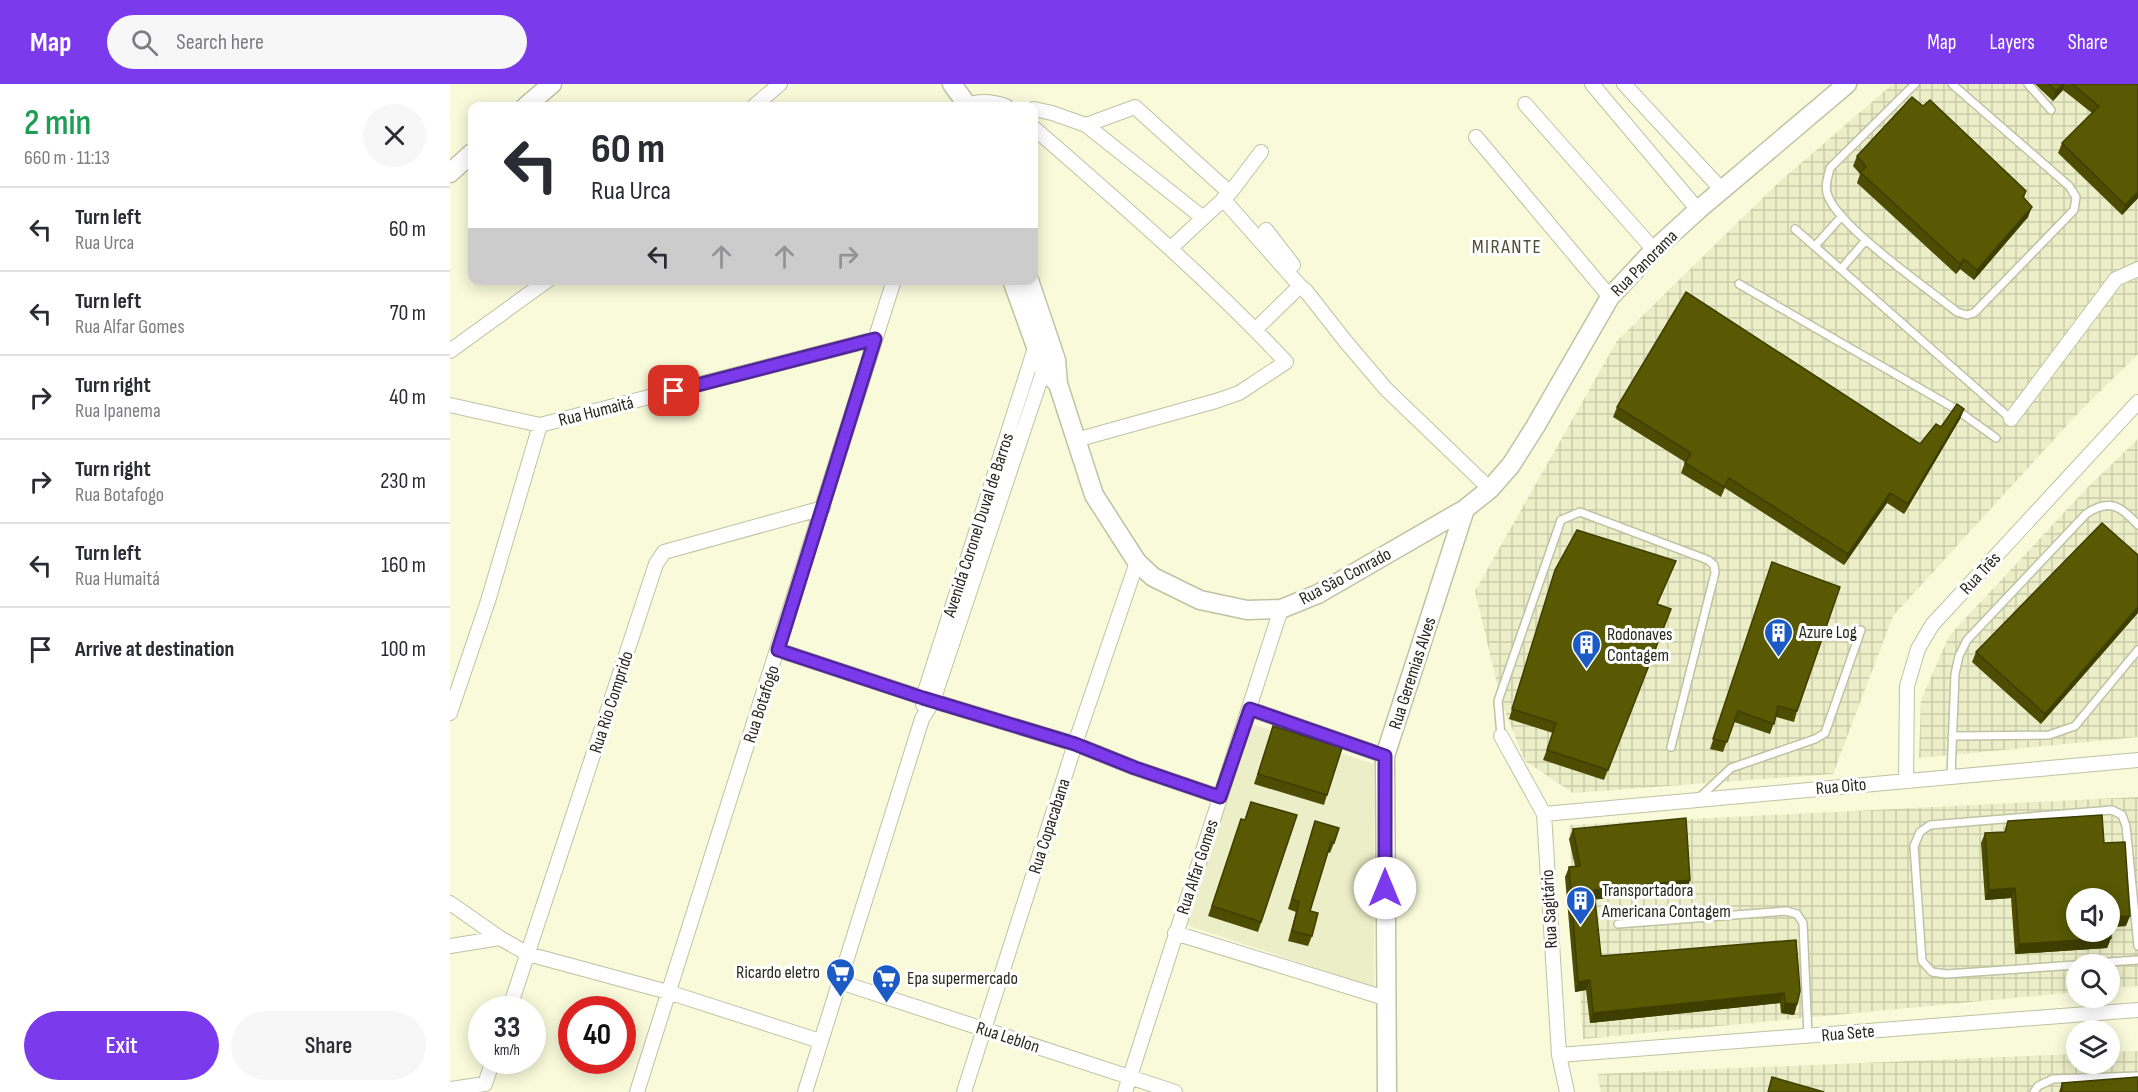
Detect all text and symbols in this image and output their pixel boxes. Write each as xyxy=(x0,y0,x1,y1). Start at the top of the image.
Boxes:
search box xyxy=(107,15,527,69)
text: Map xyxy=(30,26,71,59)
icon: search xyxy=(128,26,161,59)
text: Search here xyxy=(176,29,264,56)
text: Map xyxy=(1927,30,1956,55)
text: Layers xyxy=(1989,30,2035,55)
text: Share xyxy=(2068,30,2108,55)
text: 2 min xyxy=(24,102,91,145)
button: close xyxy=(363,104,426,167)
text: 60 m xyxy=(591,124,665,175)
icon: left xyxy=(492,126,570,204)
text: 660 m · 11:13 xyxy=(24,146,110,170)
text: Rua Urca xyxy=(591,175,671,207)
text: Turn left xyxy=(75,204,141,231)
icon: left xyxy=(24,213,57,246)
text: 60 m xyxy=(389,216,426,243)
street label: Rua Panorama xyxy=(1607,226,1682,301)
text: Rua Urca xyxy=(75,231,134,255)
district label: MIRANTE xyxy=(1472,235,1542,259)
icon: left xyxy=(642,240,675,273)
icon: ahead xyxy=(705,240,738,273)
icon: ahead xyxy=(768,240,801,273)
icon: right xyxy=(831,240,864,273)
text: Turn left xyxy=(75,288,141,315)
icon: left xyxy=(24,297,57,330)
text: 70 m xyxy=(390,300,426,327)
text: Rua Alfar Gomes xyxy=(75,315,185,339)
pin xyxy=(648,365,699,416)
text: Turn right xyxy=(75,372,151,399)
icon: arrive xyxy=(657,374,690,407)
icon: right xyxy=(24,381,57,414)
text: 40 m xyxy=(389,384,426,411)
street label: Rua Humaitá xyxy=(556,392,636,431)
text: Rua Ipanema xyxy=(75,399,161,423)
street label: Avenida Coronel Duval de Barros xyxy=(938,430,1018,621)
text: Turn right xyxy=(75,456,151,483)
icon: right xyxy=(24,465,57,498)
text: 230 m xyxy=(380,468,426,495)
text: Rua Botafogo xyxy=(75,483,164,507)
text: Turn left xyxy=(75,540,141,567)
street label: Rua São Conrado xyxy=(1296,543,1395,609)
street label: Rua Três xyxy=(1956,548,2005,599)
icon: left xyxy=(24,549,57,582)
text: 160 m xyxy=(381,552,426,579)
text: Rua Humaitá xyxy=(75,567,160,591)
street label: Rua Geremias Alves xyxy=(1384,614,1441,732)
building icon: Azure Log xyxy=(1762,616,1794,658)
place label: Azure Log xyxy=(1798,622,1857,643)
place label: Rodonaves Contagem xyxy=(1607,624,1673,666)
building icon: Rodonaves Contagem xyxy=(1570,628,1602,670)
icon: arrive xyxy=(24,633,57,666)
text: Arrive at destination xyxy=(75,636,234,663)
text: 100 m xyxy=(381,636,426,663)
street label: Rua Rio Comprido xyxy=(585,648,638,756)
street label: Rua Botafogo xyxy=(739,663,784,746)
street label: Rua Oito xyxy=(1815,774,1867,799)
street label: Rua Copacabana xyxy=(1024,776,1075,876)
street label: Rua Alfar Gomes xyxy=(1172,817,1223,917)
position arrow xyxy=(1353,856,1417,920)
street label: Rua Sagitário xyxy=(1537,869,1562,949)
place label: Transportadora Americana Contagem xyxy=(1601,880,1731,922)
building icon: Transportadora Americana Contagem xyxy=(1565,884,1597,926)
map controls xyxy=(2066,888,2120,1074)
button: sound xyxy=(2066,888,2120,942)
button: search xyxy=(2066,954,2120,1008)
supermarket icon: Ricardo eletro xyxy=(825,956,857,998)
place label: Ricardo eletro xyxy=(736,962,820,983)
supermarket icon: Epa supermercado xyxy=(870,962,902,1004)
place label: Epa supermercado xyxy=(907,968,1018,989)
speed limit sign: 40 xyxy=(558,996,636,1074)
text: 33 xyxy=(494,1010,520,1046)
button: Exit xyxy=(24,1011,219,1080)
button: Share xyxy=(231,1011,426,1080)
street label: Rua Leblon xyxy=(974,1017,1042,1058)
button: layers xyxy=(2066,1020,2120,1074)
street label: Rua Sete xyxy=(1821,1021,1875,1046)
text: km/h xyxy=(494,1041,520,1060)

